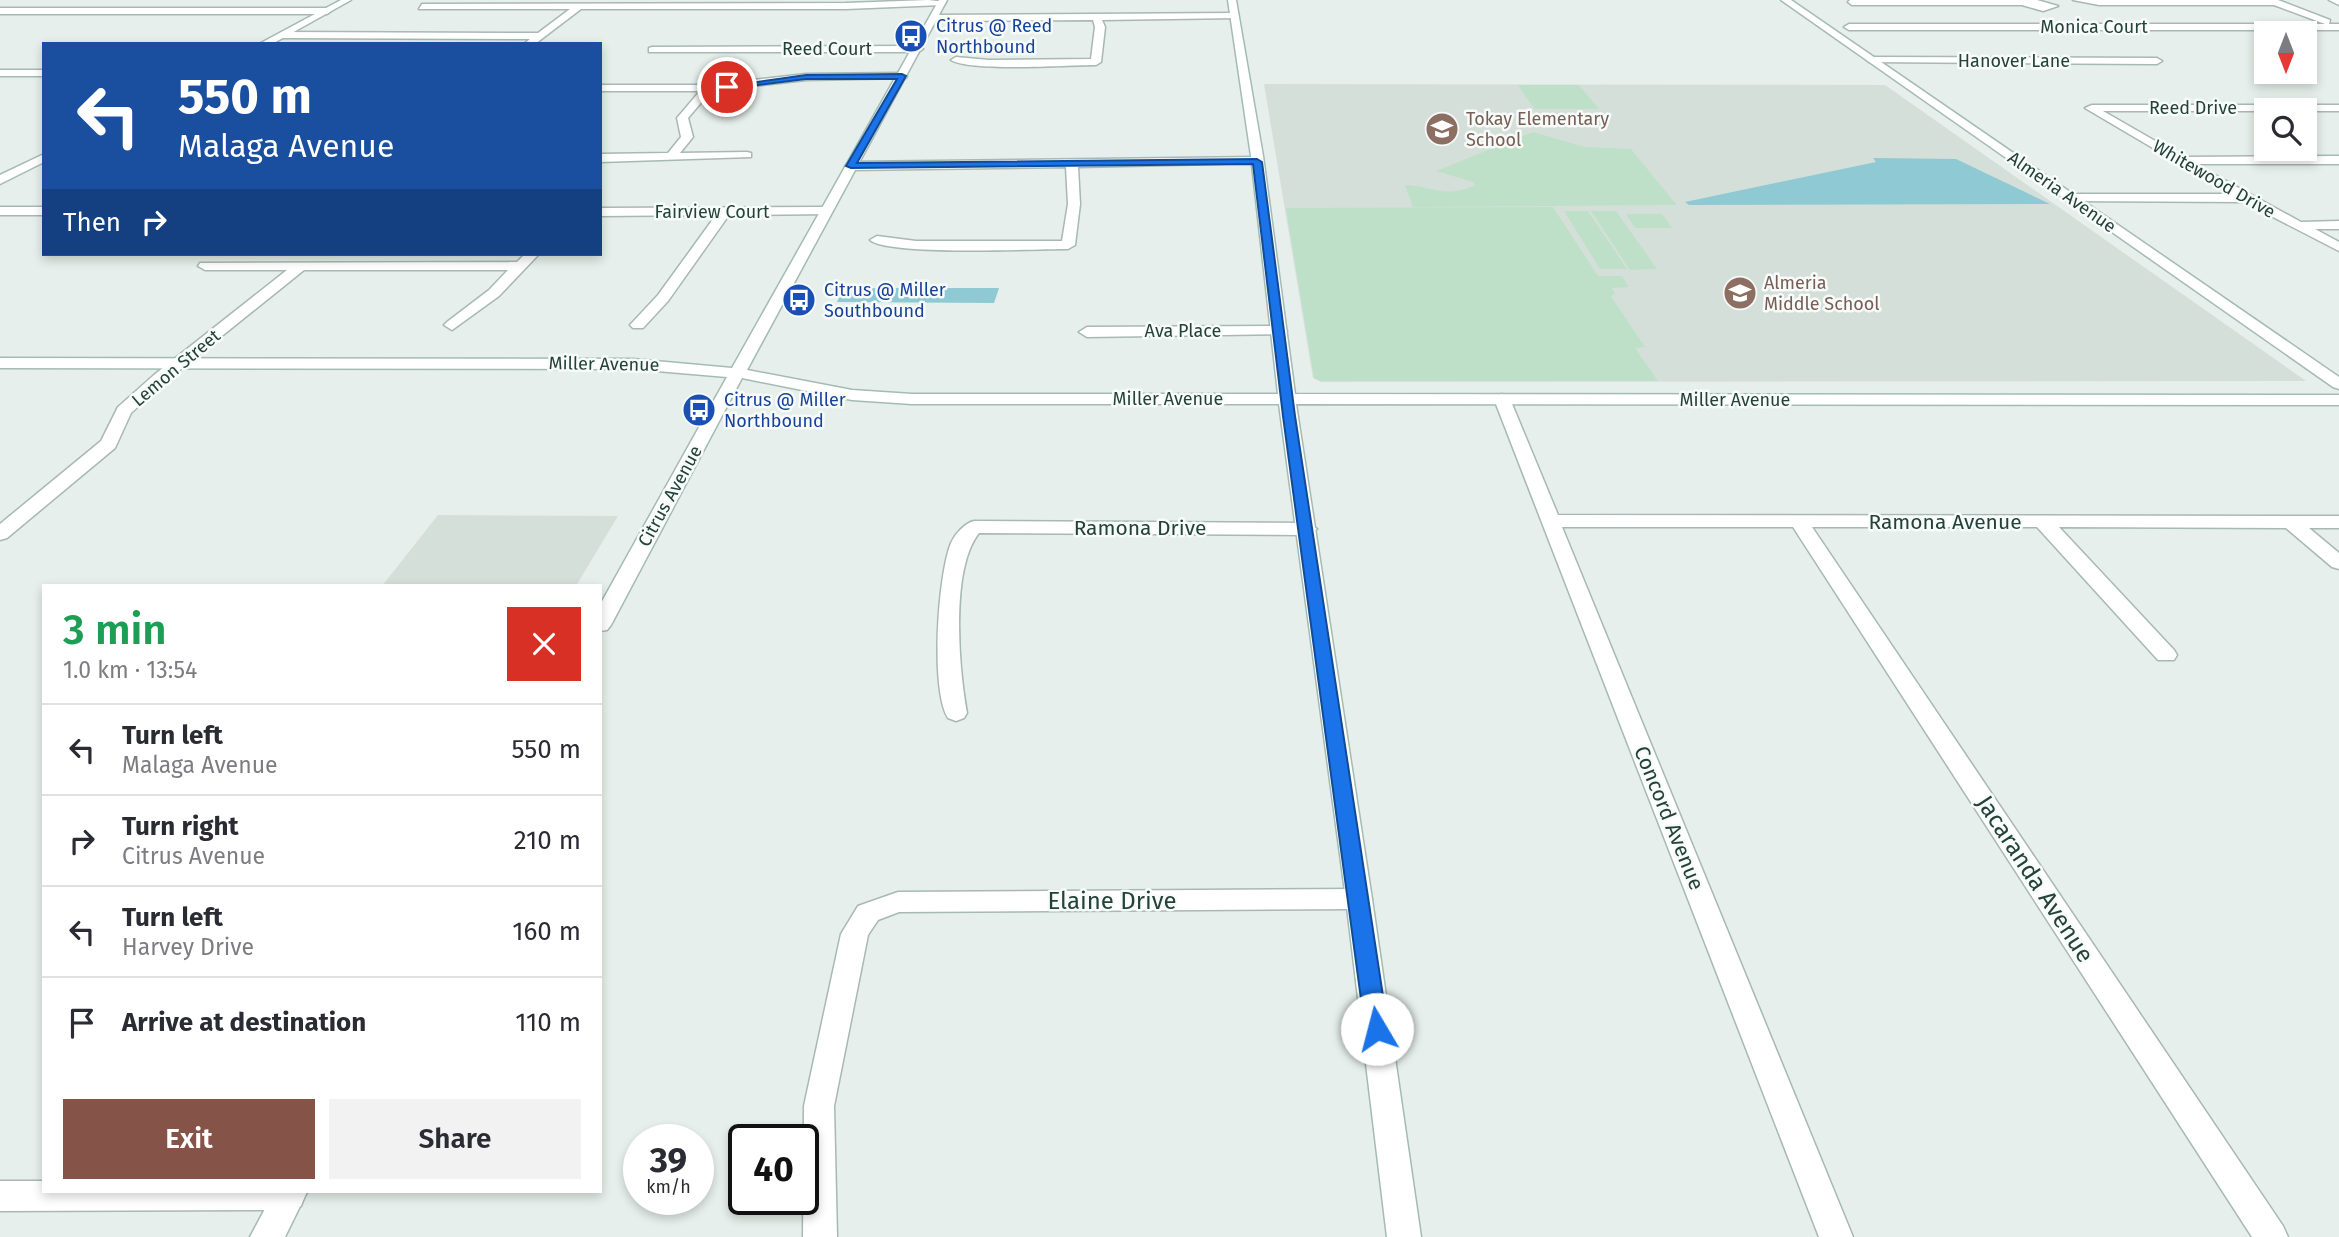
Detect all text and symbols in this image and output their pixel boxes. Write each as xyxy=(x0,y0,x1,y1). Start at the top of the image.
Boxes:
place label: Citrus @ Reed Northbound xyxy=(936,15,1052,58)
street label: Monica Court xyxy=(2040,16,2148,38)
bus stop icon: Citrus @ Reed Northbound xyxy=(892,17,930,55)
north arrow xyxy=(2254,21,2317,84)
map controls xyxy=(2254,21,2317,161)
street label: Reed Court xyxy=(782,38,872,60)
street label: Hanover Lane xyxy=(1958,50,2070,72)
pin xyxy=(697,57,757,117)
text: 550 m xyxy=(178,67,312,126)
icon: arrive xyxy=(708,68,746,106)
icon: left xyxy=(63,70,154,161)
street label: Reed Drive xyxy=(2149,97,2237,119)
button: search xyxy=(2254,98,2317,161)
place label: Tokay Elementary School xyxy=(1466,108,1609,151)
school or university icon: Tokay Elementary School xyxy=(1423,110,1461,148)
text: Malaga Avenue xyxy=(178,127,394,165)
street label: Whitewood Drive xyxy=(2149,135,2279,223)
street label: Almeria Avenue xyxy=(2004,147,2120,237)
street label: Fairview Court xyxy=(654,201,770,223)
icon: right xyxy=(135,203,173,241)
text: Then xyxy=(63,207,121,238)
place label: Almeria Middle School xyxy=(1764,272,1880,315)
school or university icon: Almeria Middle School xyxy=(1721,274,1759,312)
place label: Citrus @ Miller Southbound xyxy=(824,279,946,322)
bus stop icon: Citrus @ Miller Southbound xyxy=(780,281,818,319)
street label: Ava Place xyxy=(1145,320,1221,342)
street label: Lemon Street xyxy=(127,324,225,411)
street label: Miller Avenue xyxy=(548,352,660,376)
street label: Miller Avenue xyxy=(1113,388,1223,410)
place label: Citrus @ Miller Northbound xyxy=(724,389,846,432)
street label: Miller Avenue xyxy=(1680,389,1790,411)
bus stop icon: Citrus @ Miller Northbound xyxy=(680,391,718,429)
street label: Citrus Avenue xyxy=(633,442,707,550)
street label: Ramona Avenue xyxy=(1868,509,2022,535)
street label: Ramona Drive xyxy=(1074,515,1206,541)
text: 3 min xyxy=(63,605,167,655)
button: close xyxy=(507,607,581,681)
text: 1.0 km · 13:54 xyxy=(63,656,197,684)
text: Turn left xyxy=(122,720,223,751)
icon: left xyxy=(63,731,101,769)
text: 550 m xyxy=(511,734,581,765)
street label: Concord Avenue xyxy=(1628,742,1710,894)
text: Malaga Avenue xyxy=(122,751,278,779)
street label: Jacaranda Avenue xyxy=(1971,790,2099,968)
text: Turn right xyxy=(122,811,239,842)
icon: right xyxy=(63,822,101,860)
text: 210 m xyxy=(514,825,581,856)
text: Citrus Avenue xyxy=(122,842,265,870)
street label: Elaine Drive xyxy=(1047,887,1177,915)
text: Turn left xyxy=(122,902,223,933)
icon: left xyxy=(63,913,101,951)
text: 160 m xyxy=(512,916,581,947)
text: Harvey Drive xyxy=(122,933,254,961)
position arrow xyxy=(1340,992,1414,1066)
icon: arrive xyxy=(63,1004,101,1042)
text: Arrive at destination xyxy=(122,1007,366,1038)
text: 110 m xyxy=(515,1007,581,1038)
button: Exit xyxy=(63,1099,315,1179)
button: Share xyxy=(329,1099,581,1179)
speed limit sign: 40 xyxy=(728,1124,819,1215)
text: 39 xyxy=(650,1139,687,1181)
text: km/h xyxy=(646,1176,691,1198)

